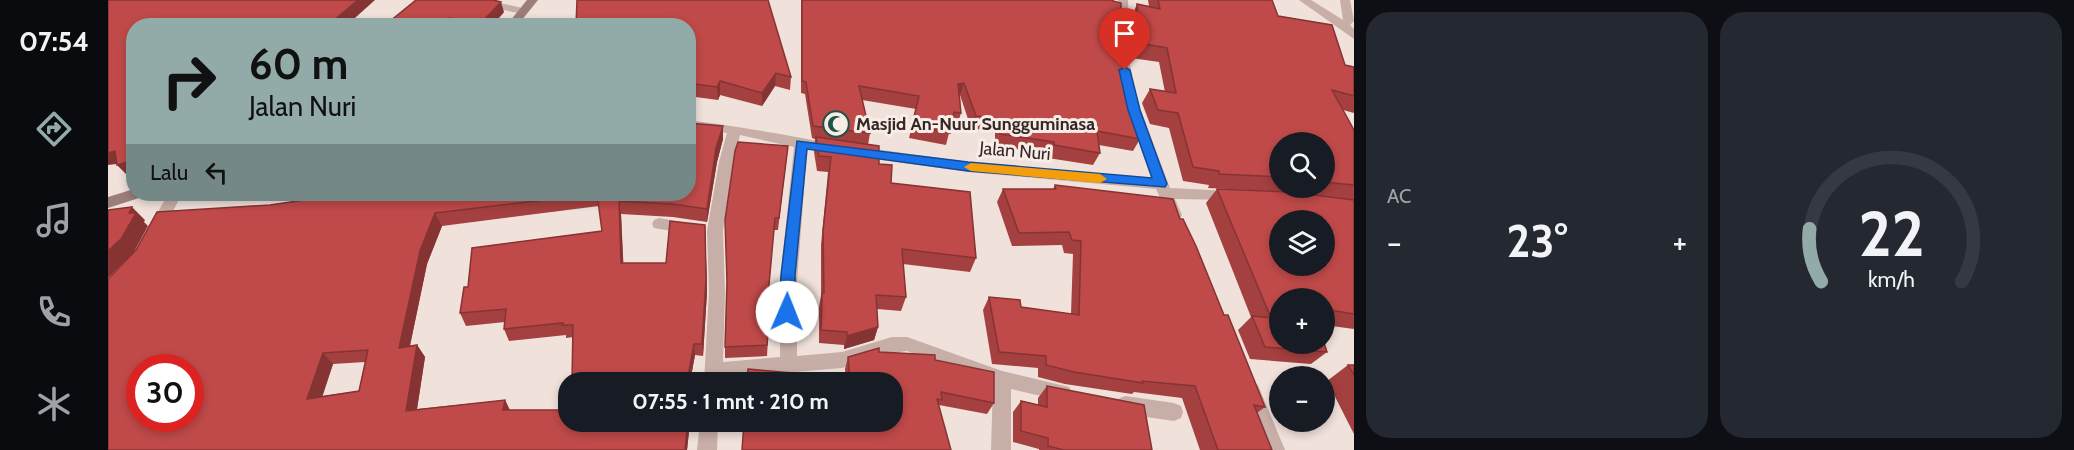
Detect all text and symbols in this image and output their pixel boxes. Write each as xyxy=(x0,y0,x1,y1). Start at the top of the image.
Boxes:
pin xyxy=(1099,8,1150,70)
icon: arrive xyxy=(1108,17,1141,50)
text: 07:54 xyxy=(19,25,89,58)
text: 60 m xyxy=(249,38,348,90)
icon: right xyxy=(150,42,228,120)
text: Jalan Nuri xyxy=(249,90,356,123)
icon: directions xyxy=(33,108,75,150)
mosque icon: Masjid An-Nuur Sungguminasa xyxy=(821,109,851,139)
place label: Masjid An-Nuur Sungguminasa xyxy=(856,113,1095,135)
map controls xyxy=(1269,132,1335,432)
button: search xyxy=(1269,132,1335,198)
street label: Jalan Nuri xyxy=(977,137,1052,165)
icon: left xyxy=(200,156,233,189)
text: Lalu xyxy=(150,159,188,186)
text: AC xyxy=(1387,184,1411,208)
text: 22 xyxy=(1858,196,1924,272)
icon: music xyxy=(33,199,75,241)
button: layers xyxy=(1269,210,1335,276)
text: 23° xyxy=(1506,214,1568,268)
text: − xyxy=(1387,222,1402,262)
text: + xyxy=(1672,222,1687,262)
text: km/h xyxy=(1868,266,1914,292)
position arrow xyxy=(755,280,819,344)
button: + xyxy=(1269,288,1335,354)
icon: phone xyxy=(33,291,75,333)
speed limit sign: 30 xyxy=(126,354,204,432)
button: − xyxy=(1269,366,1335,432)
icon: climate xyxy=(33,383,75,425)
text: 07:55 · 1 mnt · 210 m xyxy=(632,388,829,415)

